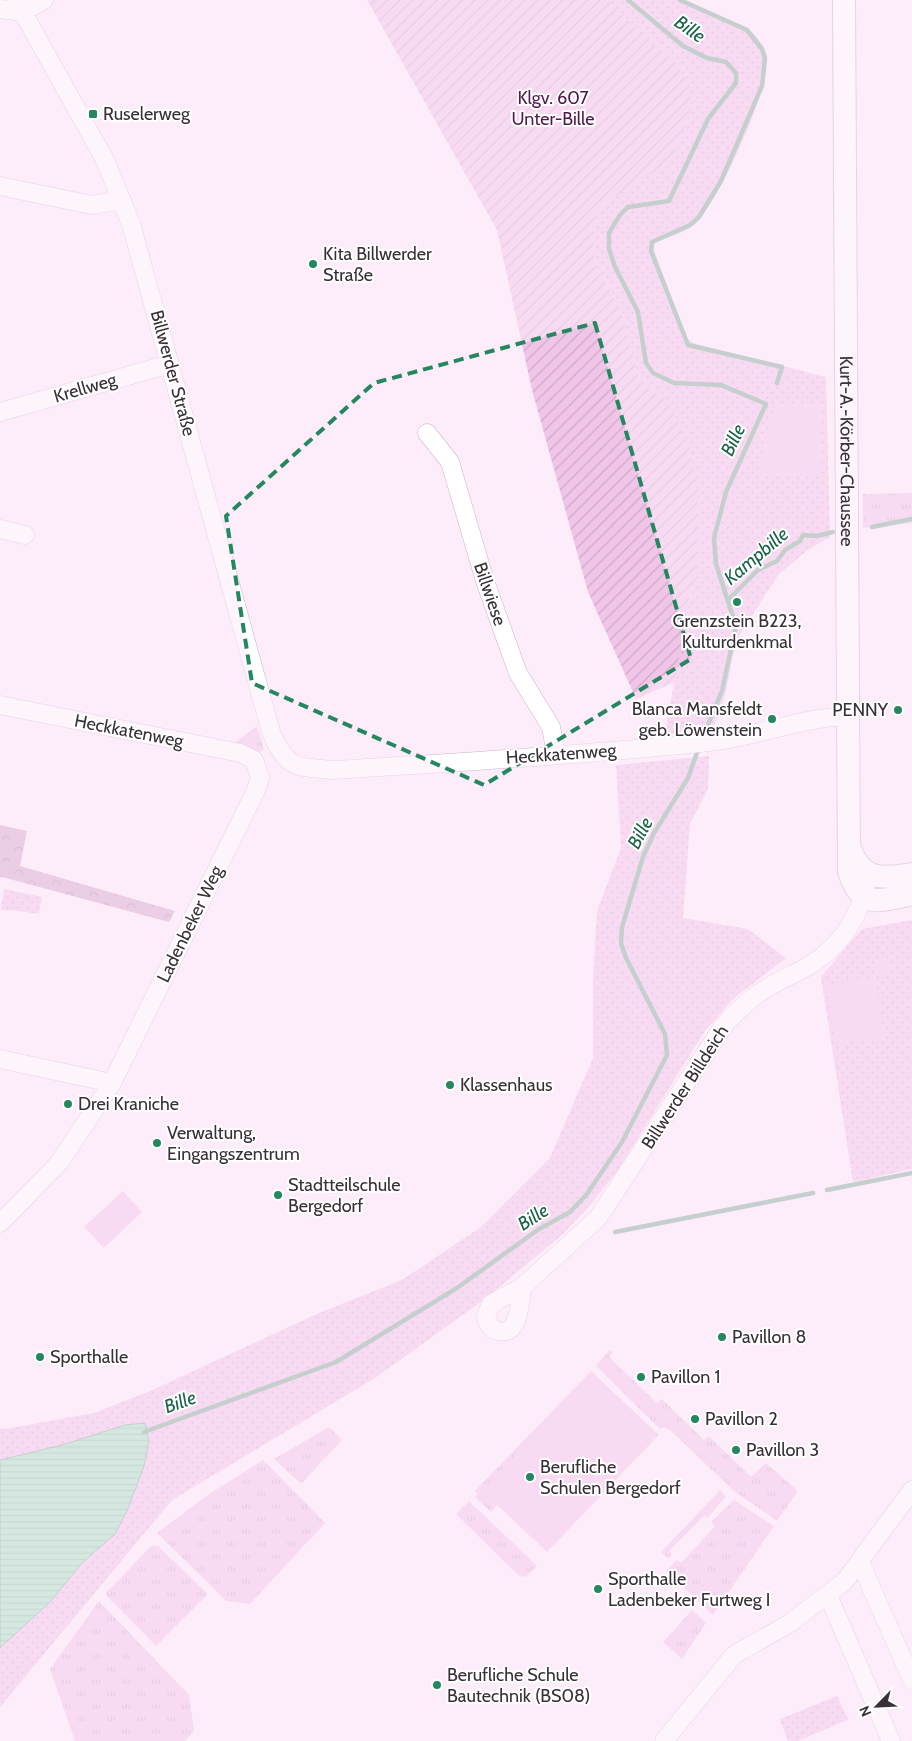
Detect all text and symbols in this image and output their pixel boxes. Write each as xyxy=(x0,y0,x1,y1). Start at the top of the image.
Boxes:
water label: Bille xyxy=(670,10,710,48)
park label: Klgv. 607 Unter-Bille xyxy=(512,87,594,130)
place label: Ruselerweg xyxy=(103,103,191,125)
marker: Ruselerweg xyxy=(87,108,99,120)
place label: Kita Billwerder Straße xyxy=(323,243,432,286)
marker: Kita Billwerder Straße xyxy=(307,258,319,270)
street label: Billwerder Straße xyxy=(146,308,200,438)
street label: Kurt-A.-Körber-Chaussee xyxy=(835,356,858,546)
street label: Krellweg xyxy=(51,368,120,407)
water label: Bille xyxy=(716,420,750,459)
water label: Kampbille xyxy=(719,522,793,590)
street label: Billwiese xyxy=(469,559,511,629)
marker: Grenzstein B223, Kulturdenkmal xyxy=(731,596,743,608)
place label: Grenzstein B223, Kulturdenkmal xyxy=(673,610,801,653)
place label: Blanca Mansfeldt geb. Löwenstein xyxy=(632,698,762,741)
place label: PENNY xyxy=(832,699,889,721)
marker: PENNY xyxy=(892,704,904,716)
street label: Heckkatenweg xyxy=(73,710,186,753)
marker: Blanca Mansfeldt geb. Löwenstein xyxy=(766,713,778,725)
street label: Heckkatenweg xyxy=(505,739,618,769)
water label: Bille xyxy=(622,813,658,853)
street label: Ladenbeker Weg xyxy=(152,861,228,986)
street label: Billwerder Billdeich xyxy=(637,1021,733,1153)
place label: Klassenhaus xyxy=(460,1074,553,1096)
marker: Klassenhaus xyxy=(444,1079,456,1091)
place label: Drei Kraniche xyxy=(78,1093,179,1115)
marker: Drei Kraniche xyxy=(62,1098,74,1110)
place label: Verwaltung, Eingangszentrum xyxy=(167,1122,300,1165)
marker: Verwaltung, Eingangszentrum xyxy=(151,1137,163,1149)
place label: Stadtteilschule Bergedorf xyxy=(288,1174,400,1217)
marker: Stadtteilschule Bergedorf xyxy=(272,1189,284,1201)
water label: Bille xyxy=(513,1198,553,1235)
place label: Pavillon 8 xyxy=(732,1326,806,1348)
marker: Pavillon 8 xyxy=(716,1331,728,1343)
place label: Sporthalle xyxy=(50,1346,128,1368)
marker: Sporthalle xyxy=(34,1351,46,1363)
place label: Pavillon 1 xyxy=(651,1366,720,1388)
marker: Pavillon 1 xyxy=(635,1371,647,1383)
water label: Bille xyxy=(161,1386,199,1418)
place label: Pavillon 2 xyxy=(705,1408,778,1430)
marker: Pavillon 2 xyxy=(689,1413,701,1425)
place label: Pavillon 3 xyxy=(746,1439,819,1461)
marker: Pavillon 3 xyxy=(730,1444,742,1456)
place label: Berufliche Schulen Bergedorf xyxy=(540,1456,681,1499)
marker: Berufliche Schulen Bergedorf xyxy=(524,1471,536,1483)
place label: Sporthalle Ladenbeker Furtweg I xyxy=(608,1568,770,1611)
marker: Sporthalle Ladenbeker Furtweg I xyxy=(592,1583,604,1595)
place label: Berufliche Schule Bautechnik (BS08) xyxy=(447,1664,590,1707)
marker: Berufliche Schule Bautechnik (BS08) xyxy=(431,1679,443,1691)
north arrow xyxy=(852,1681,902,1731)
text: N xyxy=(855,1703,875,1719)

